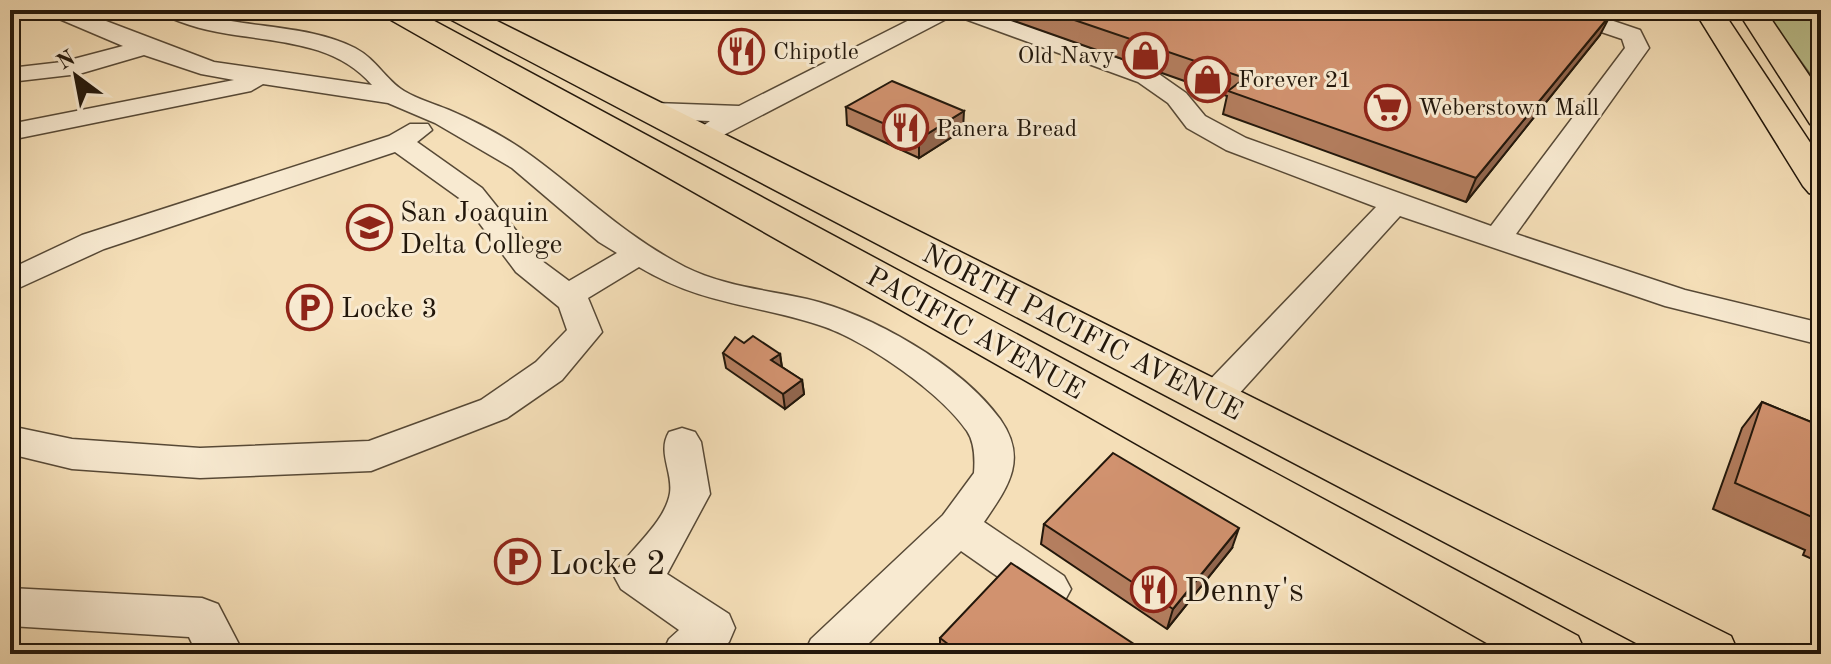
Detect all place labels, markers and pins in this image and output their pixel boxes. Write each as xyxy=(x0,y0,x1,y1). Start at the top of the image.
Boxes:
restaurant icon: Chipotle xyxy=(718,27,766,75)
shop icon: Old Navy xyxy=(1122,31,1170,79)
place label: Chipotle xyxy=(773,41,859,65)
place label: Old Navy xyxy=(1017,45,1115,69)
shop icon: Forever 21 xyxy=(1183,55,1231,103)
place label: Forever 21 xyxy=(1238,69,1352,93)
supermarket icon: Weberstown Mall xyxy=(1363,83,1411,131)
place label: Weberstown Mall xyxy=(1418,97,1599,121)
restaurant icon: Panera Bread xyxy=(881,104,929,152)
place label: Panera Bread xyxy=(936,118,1077,142)
place label: San Joaquin Delta College xyxy=(400,200,562,260)
school or university icon: San Joaquin Delta College xyxy=(345,203,393,251)
parking icon: Locke 3 xyxy=(286,283,334,331)
place label: Locke 3 xyxy=(341,296,437,324)
parking icon: Locke 2 xyxy=(494,538,542,586)
place label: Locke 2 xyxy=(549,548,666,582)
restaurant icon: Denny's xyxy=(1129,565,1177,613)
place label: Denny's xyxy=(1184,575,1304,609)

